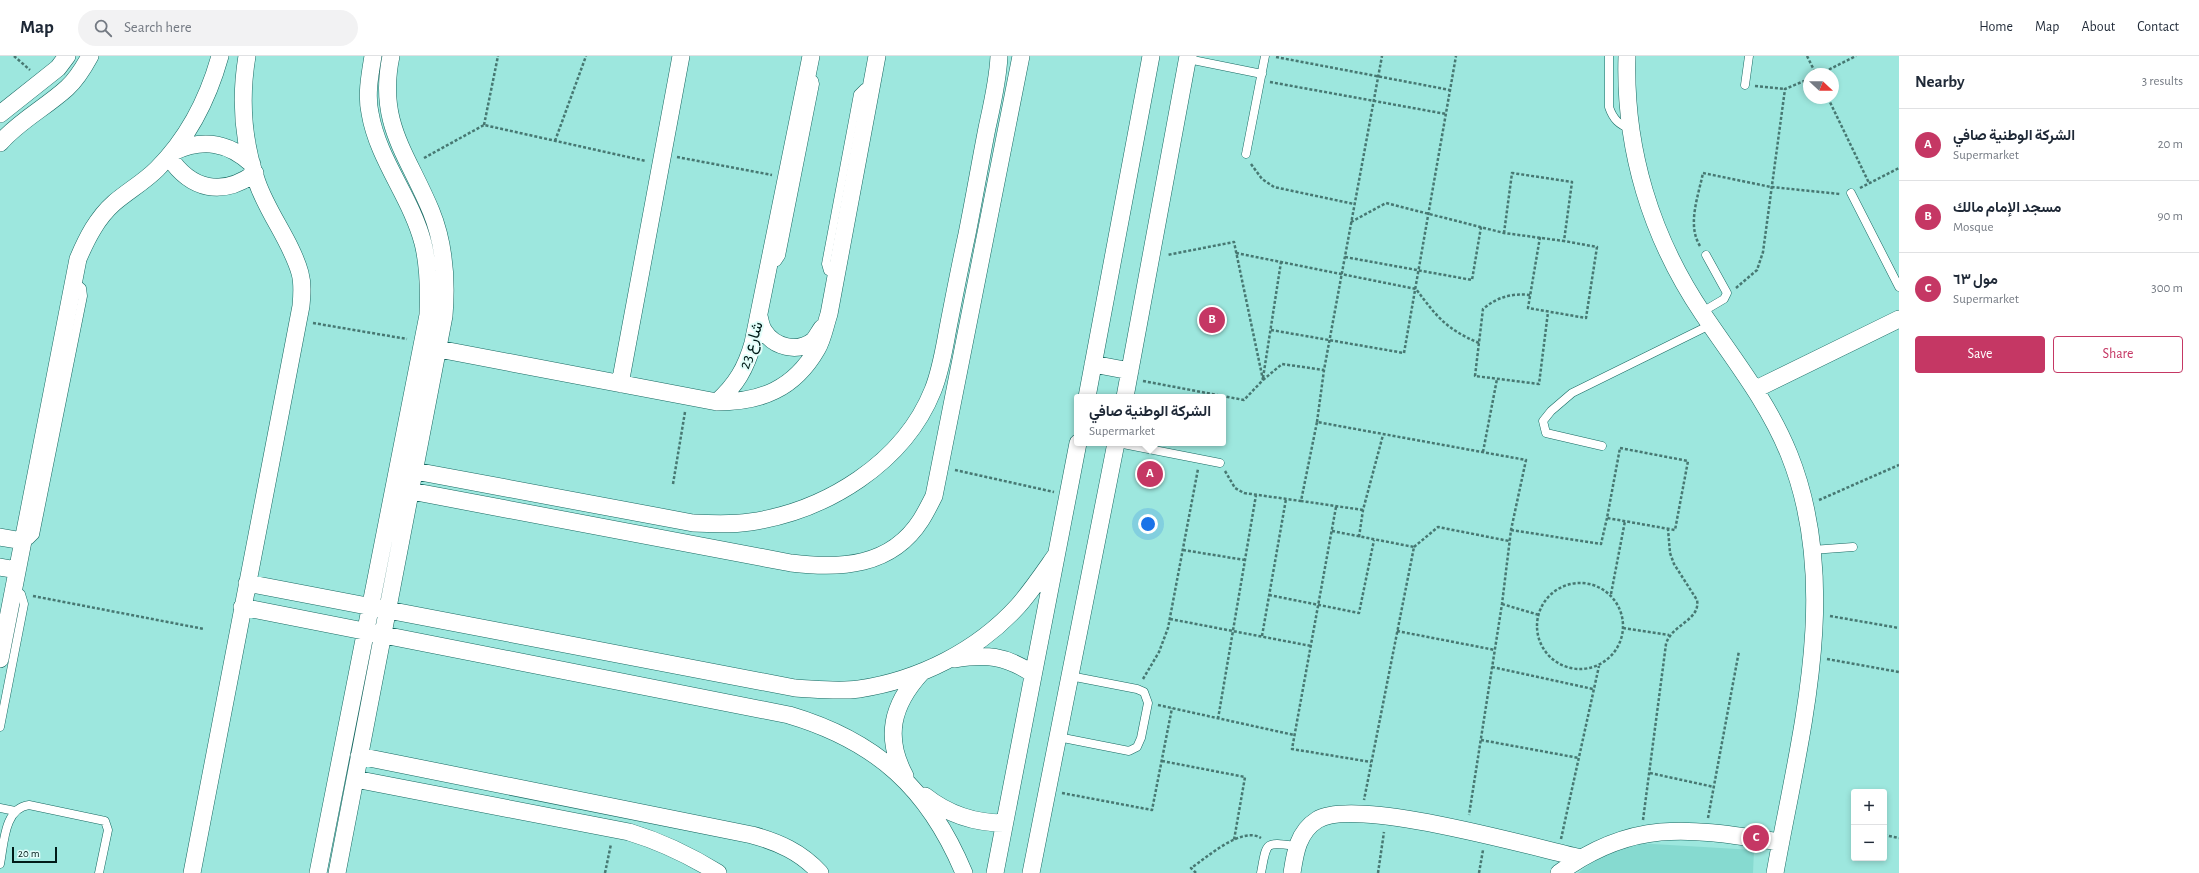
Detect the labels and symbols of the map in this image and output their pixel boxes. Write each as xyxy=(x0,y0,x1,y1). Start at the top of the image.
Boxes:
north arrow xyxy=(1803,68,1839,104)
pin: B xyxy=(1199,305,1225,335)
street label: شارع 23 xyxy=(736,320,769,372)
pin: A xyxy=(1137,459,1163,489)
your location xyxy=(1138,514,1158,534)
pin: C xyxy=(1743,823,1769,853)
scale bar xyxy=(12,845,57,864)

